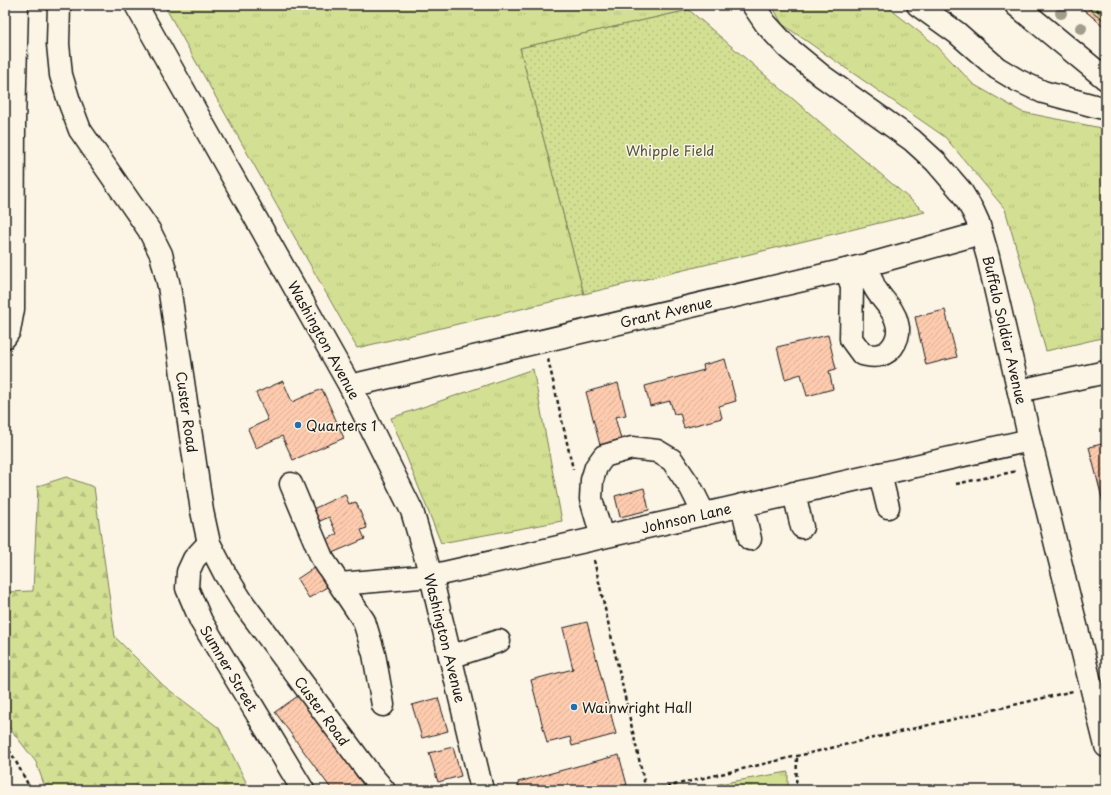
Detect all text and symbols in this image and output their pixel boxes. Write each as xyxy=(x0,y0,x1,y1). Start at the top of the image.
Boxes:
park label: Whipple Field xyxy=(626,140,714,161)
street label: Buffalo Soldier Avenue xyxy=(978,254,1032,407)
street label: Washington Avenue xyxy=(283,277,365,403)
street label: Grant Avenue xyxy=(618,291,714,333)
street label: Custer Road xyxy=(171,370,203,454)
place label: Quarters 1 xyxy=(306,415,377,436)
marker: Quarters 1 xyxy=(293,420,303,430)
street label: Johnson Lane xyxy=(639,497,733,539)
street label: Washington Avenue xyxy=(419,571,471,705)
street label: Sumner Street xyxy=(195,621,263,715)
street label: Custer Road xyxy=(289,672,355,750)
place label: Wainwright Hall xyxy=(582,697,692,718)
marker: Wainwright Hall xyxy=(569,702,579,712)

